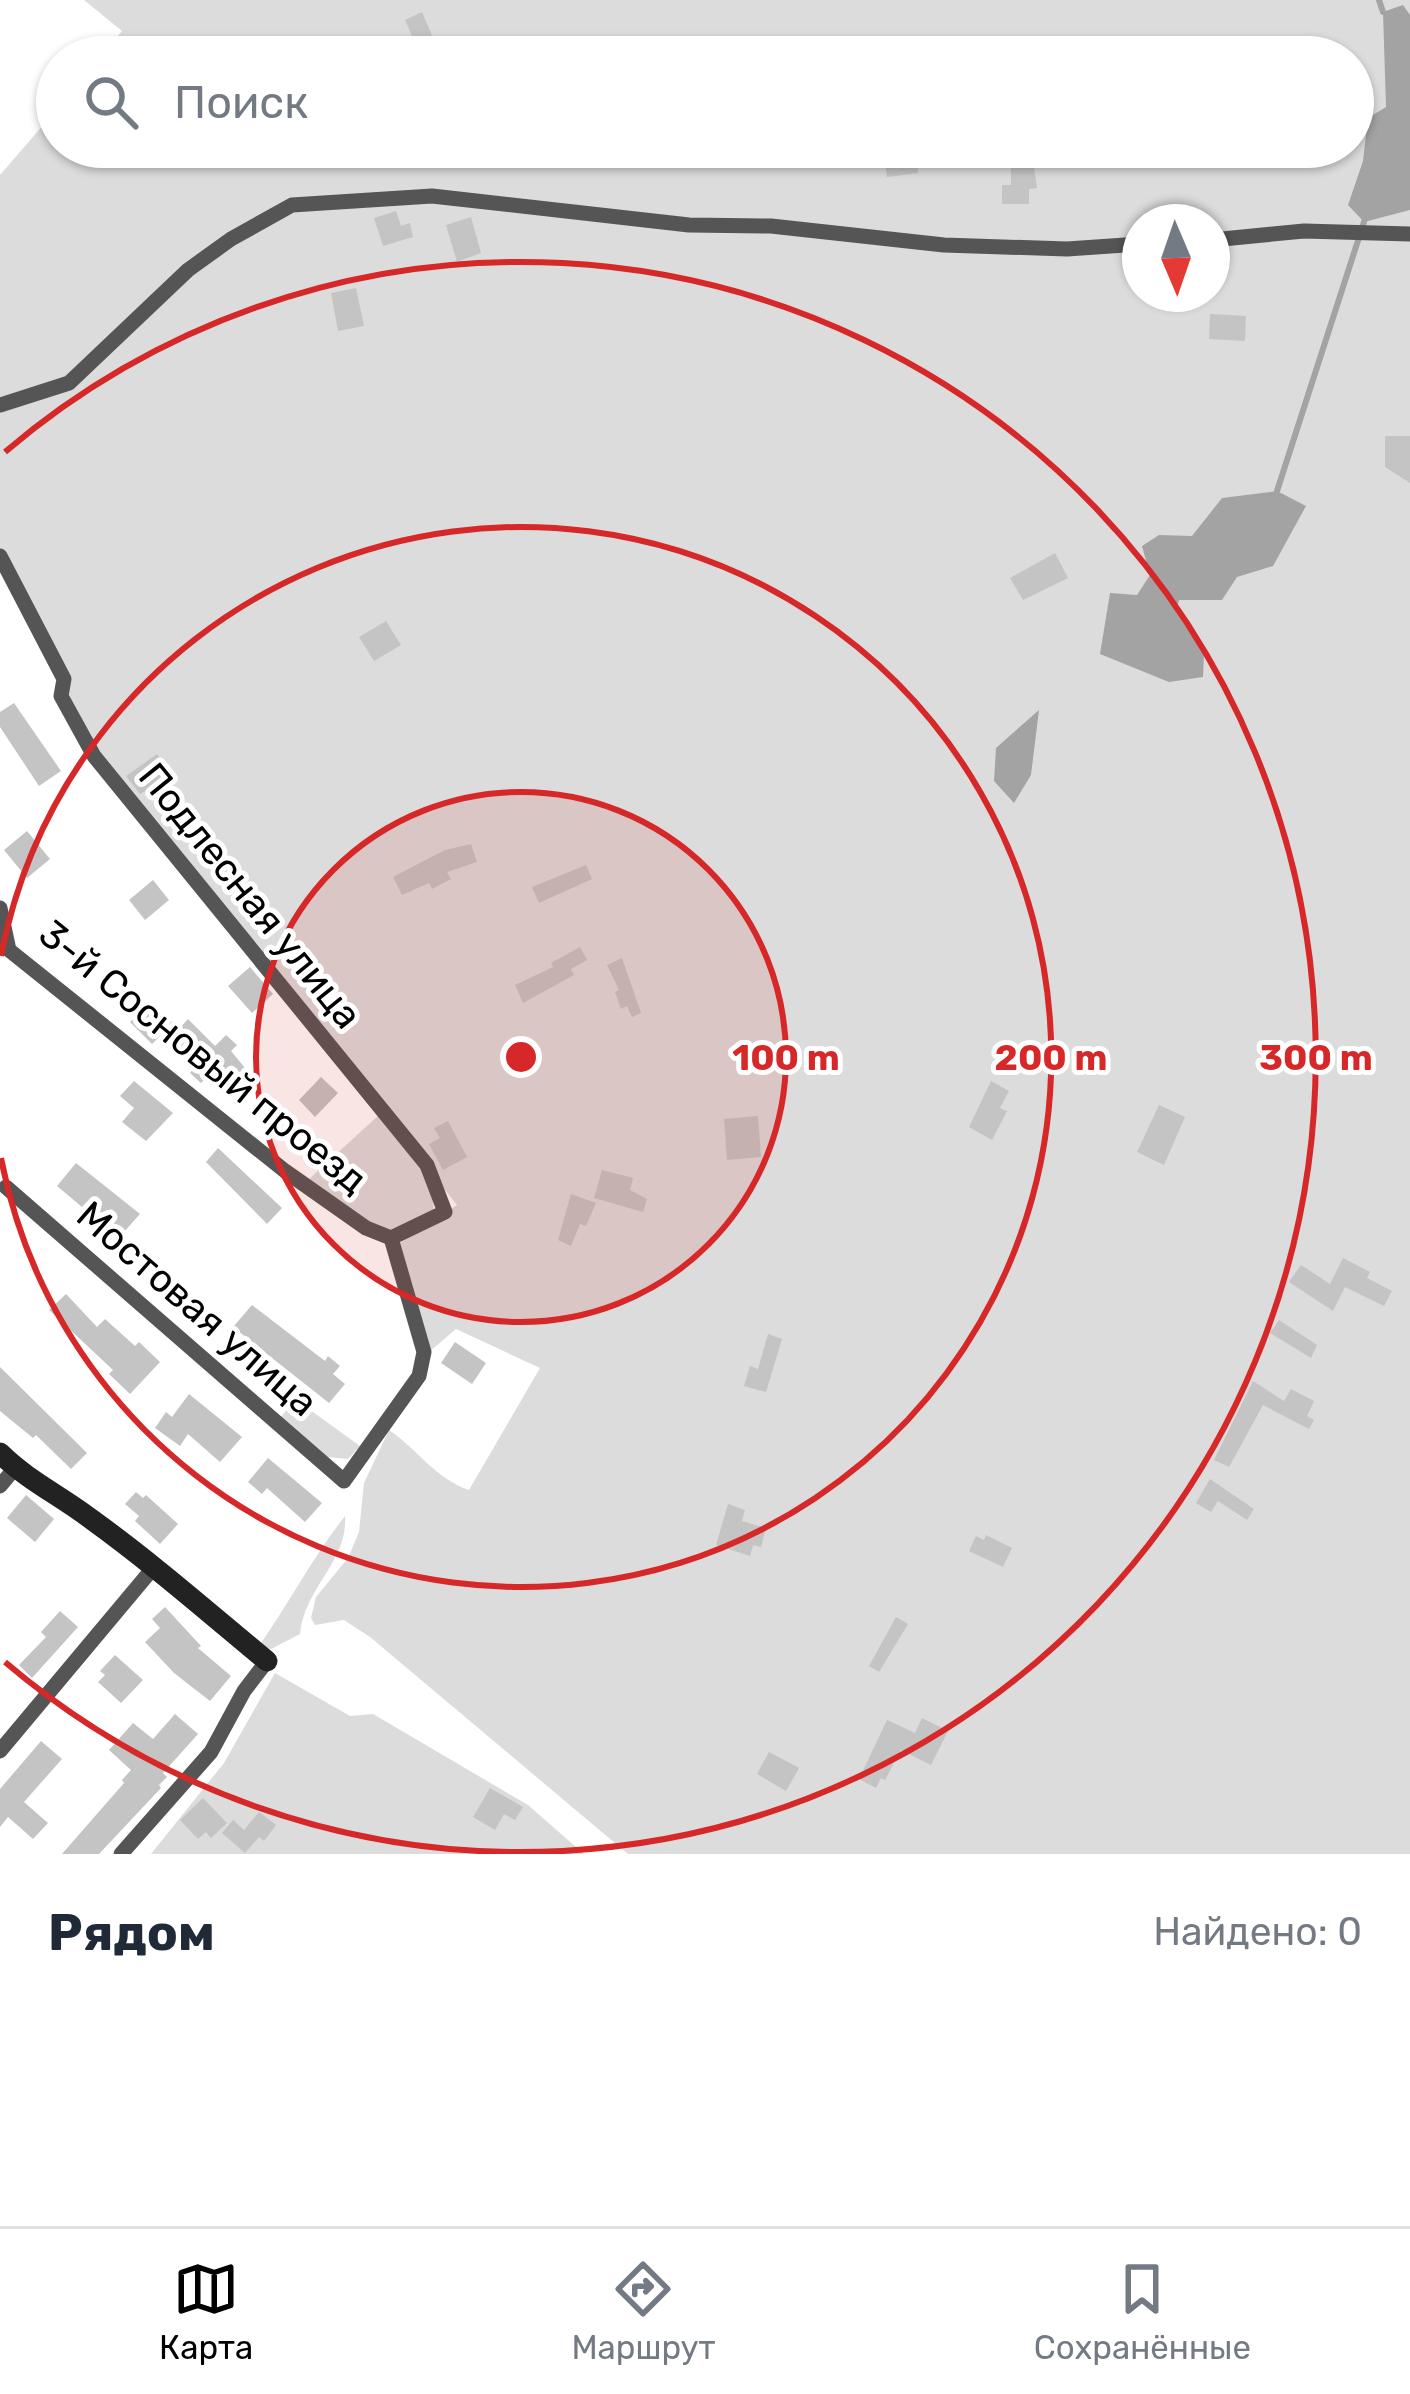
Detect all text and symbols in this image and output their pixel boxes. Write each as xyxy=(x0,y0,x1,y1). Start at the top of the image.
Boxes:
search box xyxy=(36,36,1374,168)
icon: search xyxy=(78,69,144,135)
text: Поиск xyxy=(174,76,308,129)
north arrow xyxy=(1122,204,1230,312)
street label: Подлесная улица xyxy=(129,754,371,1038)
street label: 3-й Сосновый проезд xyxy=(30,911,376,1203)
centre of rings xyxy=(500,1036,542,1078)
text: 100 m xyxy=(732,1036,840,1079)
text: 200 m xyxy=(994,1036,1108,1079)
text: 300 m xyxy=(1259,1036,1373,1079)
street label: Мостовая улица xyxy=(67,1192,327,1426)
text: Рядом xyxy=(48,1902,215,1963)
text: Найдено: 0 xyxy=(1153,1909,1362,1955)
tab: Карта xyxy=(159,2256,253,2367)
tab: Маршрут xyxy=(571,2256,715,2367)
tab: Сохранённые xyxy=(1034,2256,1251,2367)

